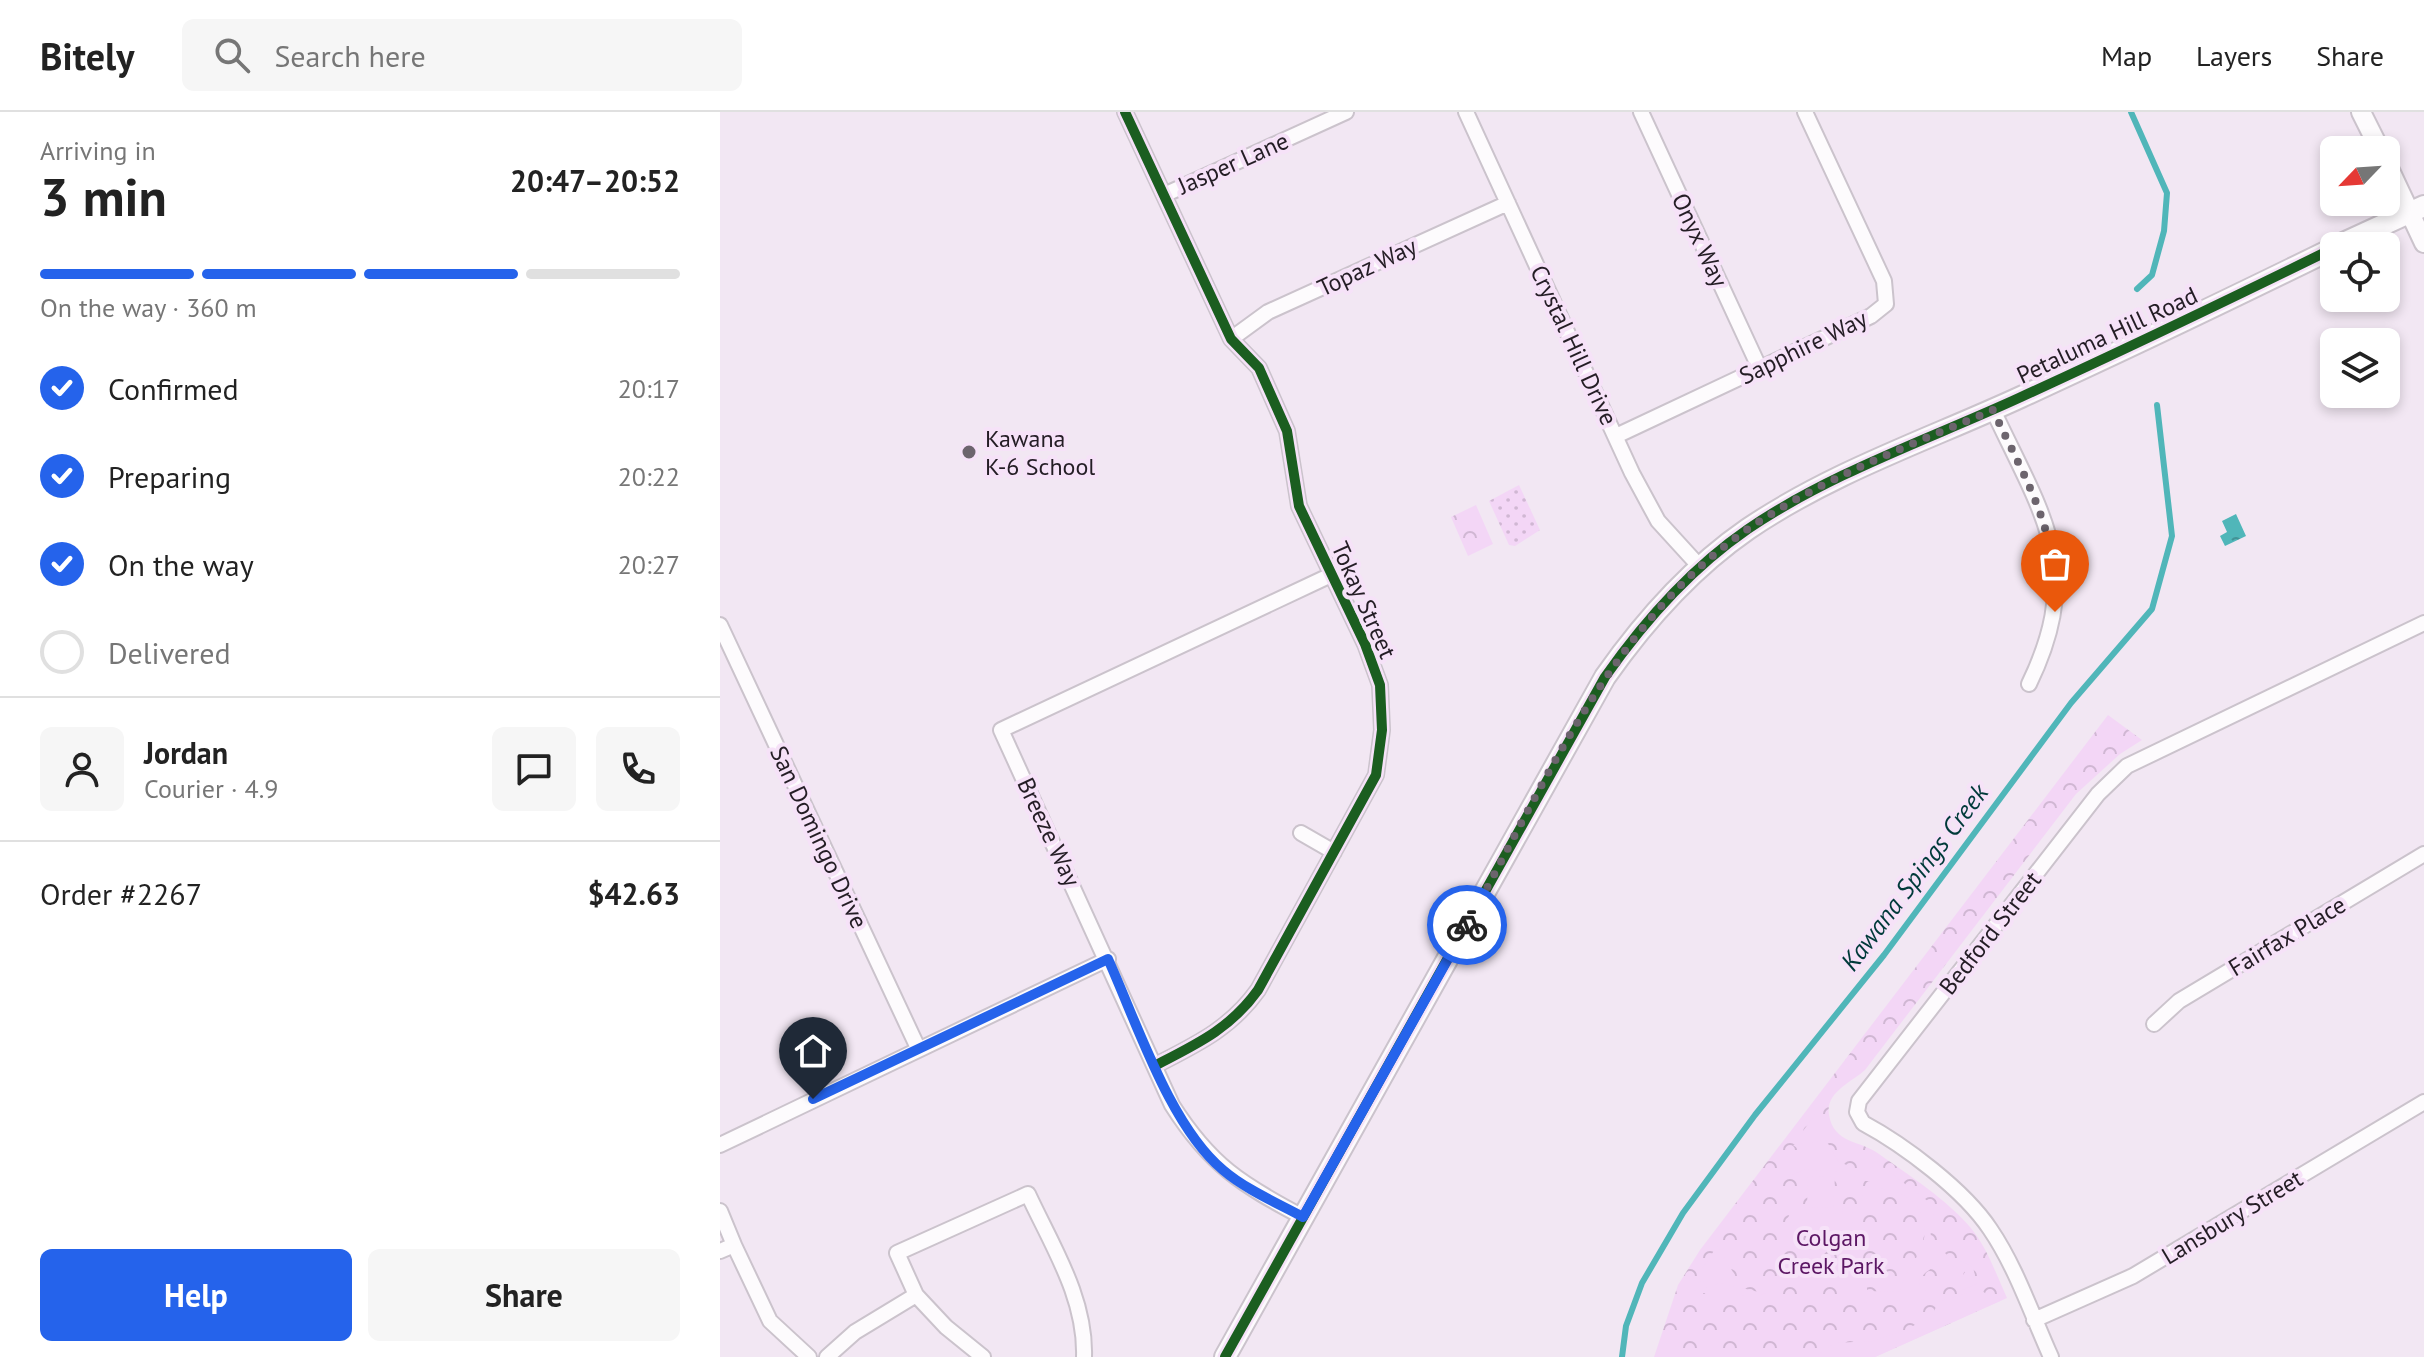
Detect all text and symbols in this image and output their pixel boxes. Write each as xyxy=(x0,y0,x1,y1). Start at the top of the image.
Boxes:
search box xyxy=(182,19,742,91)
text: Bitely xyxy=(40,31,134,80)
icon: search xyxy=(210,33,254,77)
text: Search here xyxy=(274,36,426,75)
text: Map xyxy=(2101,37,2152,74)
text: Layers xyxy=(2196,37,2272,74)
text: Share xyxy=(2316,37,2384,74)
street label: Jasper Lane xyxy=(1172,125,1293,202)
text: Arriving in xyxy=(40,134,156,167)
north arrow xyxy=(2320,136,2400,216)
map controls xyxy=(2320,136,2400,408)
text: 20:47–20:52 xyxy=(510,161,680,200)
text: 3 min xyxy=(40,163,167,230)
street label: Onyx Way xyxy=(1665,188,1735,292)
street label: Topaz Way xyxy=(1312,231,1422,303)
button: locate xyxy=(2320,232,2400,312)
street label: Crystal Hill Drive xyxy=(1523,260,1625,430)
street label: Petaluma Hill Road xyxy=(2011,279,2203,391)
text: On the way · 360 m xyxy=(40,291,257,324)
street label: Sapphire Way xyxy=(1734,303,1872,391)
button: layers xyxy=(2320,328,2400,408)
icon: check xyxy=(40,366,84,410)
text: Confirmed xyxy=(108,369,239,408)
text: 20:17 xyxy=(618,372,680,405)
place label: Kawana K-6 School xyxy=(985,423,1095,482)
marker: Kawana K-6 School xyxy=(960,443,978,461)
icon: check xyxy=(40,454,84,498)
text: Preparing xyxy=(108,457,231,496)
text: 20:22 xyxy=(618,460,680,493)
pin xyxy=(2021,530,2089,612)
street label: Tokay Street xyxy=(1325,537,1403,663)
icon: check xyxy=(40,542,84,586)
icon: bag xyxy=(2033,542,2077,586)
text: On the way xyxy=(108,545,254,584)
text: 20:27 xyxy=(618,548,680,581)
text: Delivered xyxy=(108,633,231,672)
button: person xyxy=(40,727,124,811)
button: chat xyxy=(492,727,576,811)
button: phone xyxy=(596,727,680,811)
text: Jordan xyxy=(144,733,228,772)
street label: San Domingo Drive xyxy=(763,741,875,933)
text: Courier · 4.9 xyxy=(144,772,278,805)
street label: Breeze Way xyxy=(1010,773,1088,891)
water label: Kawana Spings Creek xyxy=(1833,776,1996,977)
street label: Bedford Street xyxy=(1932,865,2048,1001)
text: Order #2267 xyxy=(40,874,202,913)
text: $42.63 xyxy=(588,874,680,913)
courier xyxy=(1427,885,1507,965)
street label: Fairfax Place xyxy=(2223,889,2351,983)
icon: bike xyxy=(1445,903,1489,947)
pin xyxy=(779,1017,847,1099)
icon: home xyxy=(791,1029,835,1073)
street label: Lansbury Street xyxy=(2156,1163,2308,1271)
park label: Colgan Creek Park xyxy=(1778,1222,1885,1281)
button: Help xyxy=(40,1249,352,1341)
button: Share xyxy=(368,1249,680,1341)

